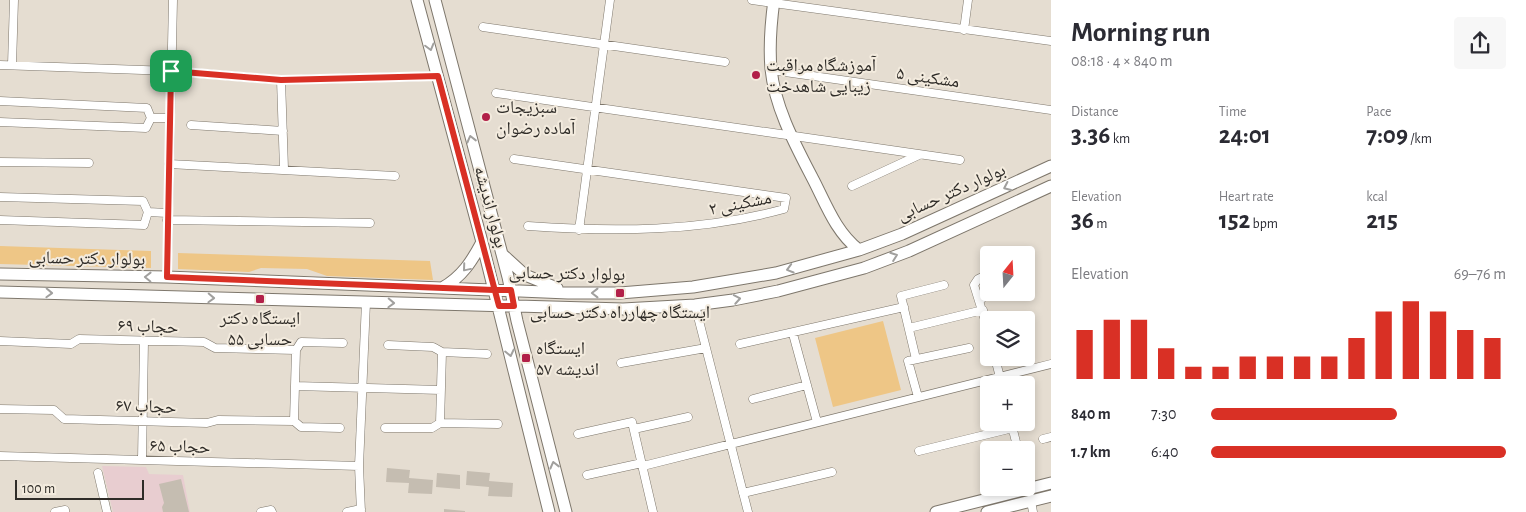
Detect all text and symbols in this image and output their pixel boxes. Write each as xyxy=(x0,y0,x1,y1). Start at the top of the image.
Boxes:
button: share xyxy=(1454,17,1506,69)
text: Morning run xyxy=(1071,19,1211,47)
one-way arrow xyxy=(424,43,435,52)
pin xyxy=(150,50,192,92)
text: 08:18 · 4 × 840 m xyxy=(1071,53,1173,69)
place label: آموزشگاه مراقبت زیبایی شاهدخت xyxy=(766,55,877,97)
icon: arrive xyxy=(157,57,185,85)
street label: مشکینی ۵ xyxy=(895,65,961,92)
marker: آموزشگاه مراقبت زیبایی شاهدخت xyxy=(750,69,762,81)
place label: سبزیجات آماده رضوان xyxy=(496,99,576,139)
text: Distance xyxy=(1071,105,1118,119)
text: Time xyxy=(1219,105,1247,119)
text: Pace xyxy=(1366,105,1392,119)
marker: سبزیجات آماده رضوان xyxy=(480,111,492,123)
text: 3.36 xyxy=(1071,123,1110,148)
text: 24:01 xyxy=(1219,123,1271,148)
text: 7:09 xyxy=(1366,123,1408,148)
text: km xyxy=(1110,132,1130,146)
text: /km xyxy=(1408,132,1432,146)
one-way arrow xyxy=(466,135,477,144)
street label: بولوار دکتر حسابی xyxy=(894,161,1009,226)
street label: بولوار اندیشه xyxy=(470,164,510,250)
one-way arrow xyxy=(1003,180,1012,191)
street label: مشکینی ۲ xyxy=(707,189,773,220)
text: Elevation xyxy=(1071,190,1122,204)
text: Heart rate xyxy=(1219,190,1274,204)
text: kcal xyxy=(1366,190,1388,204)
text: 36 xyxy=(1071,208,1094,233)
text: 152 xyxy=(1219,208,1250,233)
text: 215 xyxy=(1366,208,1398,233)
text: m xyxy=(1094,217,1107,231)
text: bpm xyxy=(1250,217,1278,231)
north arrow xyxy=(980,246,1035,301)
map controls xyxy=(980,246,1035,496)
street label: بولوار دکتر حسابی xyxy=(28,249,146,270)
one-way arrow xyxy=(889,252,898,262)
one-way arrow xyxy=(463,262,471,271)
one-way arrow xyxy=(786,263,795,274)
street label: بولوار دکتر حسابی xyxy=(508,264,626,285)
text: Elevation xyxy=(1071,266,1129,282)
text: 69–76 m xyxy=(1454,266,1506,282)
one-way arrow xyxy=(144,272,152,282)
marker: ایستگاه چهارراه دکتر حسابی xyxy=(614,287,626,299)
one-way arrow xyxy=(45,288,53,298)
one-way arrow xyxy=(591,288,598,298)
one-way arrow xyxy=(207,292,215,303)
marker: ایستگاه دکتر حسابی ۵۵ xyxy=(254,293,266,305)
one-way arrow xyxy=(733,294,742,305)
one-way arrow xyxy=(387,297,395,308)
place label: ایستگاه چهارراه دکتر حسابی xyxy=(530,304,710,323)
place label: ایستگاه دکتر حسابی ۵۵ xyxy=(219,310,300,350)
button: layers xyxy=(980,311,1035,366)
street label: حجاب ۶۹ xyxy=(117,317,179,338)
place label: ایستگاه اندیشه ۵۷ xyxy=(536,340,599,379)
one-way arrow xyxy=(504,349,514,357)
marker: ایستگاه اندیشه ۵۷ xyxy=(520,352,532,364)
button: + xyxy=(980,376,1035,431)
street label: حجاب ۶۷ xyxy=(115,397,177,418)
text: 840 m xyxy=(1071,406,1111,422)
text: 7:30 xyxy=(1151,406,1176,422)
street label: حجاب ۶۵ xyxy=(149,437,211,458)
button: − xyxy=(980,441,1035,496)
text: 1.7 km xyxy=(1071,444,1111,460)
text: 6:40 xyxy=(1151,444,1178,460)
one-way arrow xyxy=(549,461,559,469)
scale bar xyxy=(15,477,144,500)
text: 100 m xyxy=(22,482,55,496)

